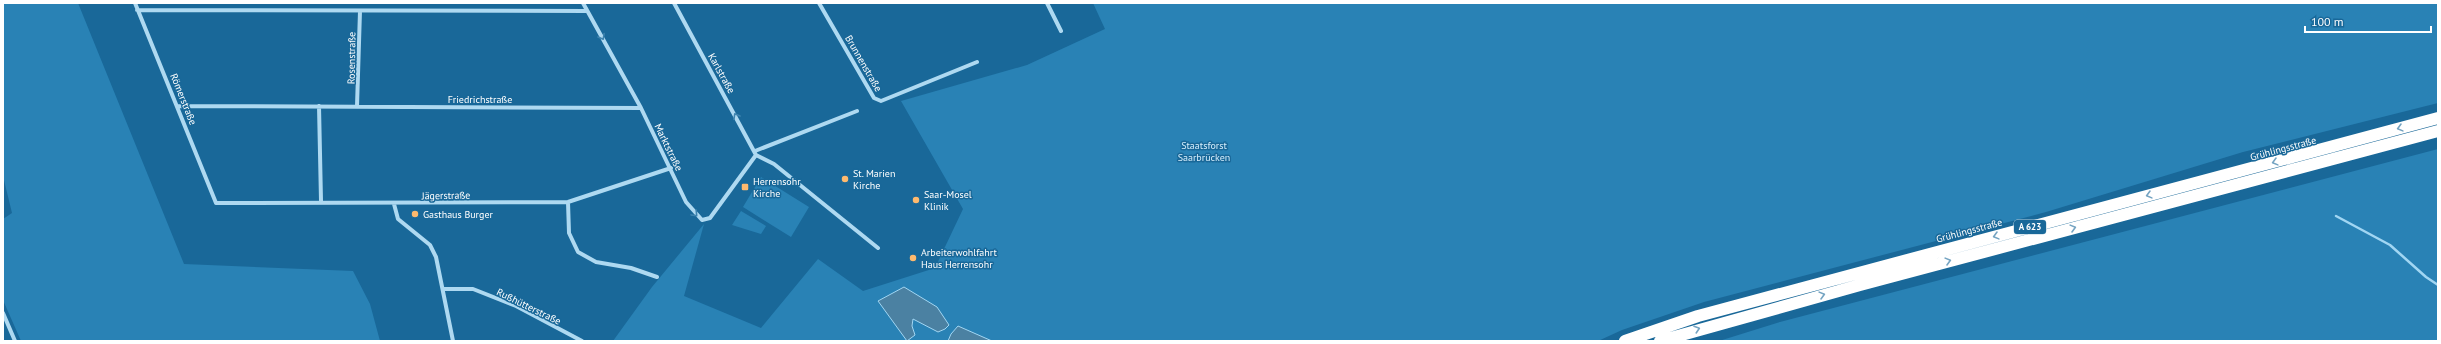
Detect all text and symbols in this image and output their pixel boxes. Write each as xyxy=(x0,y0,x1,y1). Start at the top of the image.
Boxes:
scale bar xyxy=(2305,8,2431,34)
text: 100 m xyxy=(2311,14,2344,29)
street label: Rosenstraße xyxy=(345,32,358,84)
one-way arrow xyxy=(597,33,604,40)
street label: Brunnenstraße xyxy=(842,33,885,94)
street label: Karlstraße xyxy=(705,51,738,96)
street label: Römerstraße xyxy=(167,72,200,127)
street label: Friedrichstraße xyxy=(448,93,512,106)
one-way arrow xyxy=(734,113,741,121)
street label: Marktstraße xyxy=(651,121,686,173)
one-way arrow xyxy=(2397,124,2404,132)
street label: Grühlingsstraße xyxy=(2249,133,2318,164)
park label: Staatsforst Saarbrücken xyxy=(1178,139,1230,164)
one-way arrow xyxy=(2272,157,2279,166)
place label: St. Marien Kirche xyxy=(853,167,895,192)
marker: St. Marien Kirche xyxy=(840,174,850,184)
place label: Herrensohr Kirche xyxy=(753,175,801,200)
marker: Herrensohr Kirche xyxy=(740,182,750,192)
place label: Saar-Mosel Klinik xyxy=(924,188,972,213)
street label: Jägerstraße xyxy=(421,189,470,202)
one-way arrow xyxy=(2146,190,2153,199)
marker: Saar-Mosel Klinik xyxy=(911,195,921,205)
place label: Gasthaus Burger xyxy=(423,208,493,221)
marker: Gasthaus Burger xyxy=(410,209,420,219)
one-way arrow xyxy=(691,209,698,217)
street label: Grühlingsstraße xyxy=(1935,215,2004,246)
road number: A 623 xyxy=(2014,220,2046,234)
one-way arrow xyxy=(2070,224,2077,233)
one-way arrow xyxy=(1993,231,2000,240)
place label: Arbeiterwohlfahrt Haus Herrensohr xyxy=(921,246,997,271)
marker: Arbeiterwohlfahrt Haus Herrensohr xyxy=(908,253,918,263)
one-way arrow xyxy=(1945,258,1951,266)
street label: Rußhütterstraße xyxy=(494,285,563,328)
one-way arrow xyxy=(1818,291,1825,300)
one-way arrow xyxy=(1693,325,1700,334)

